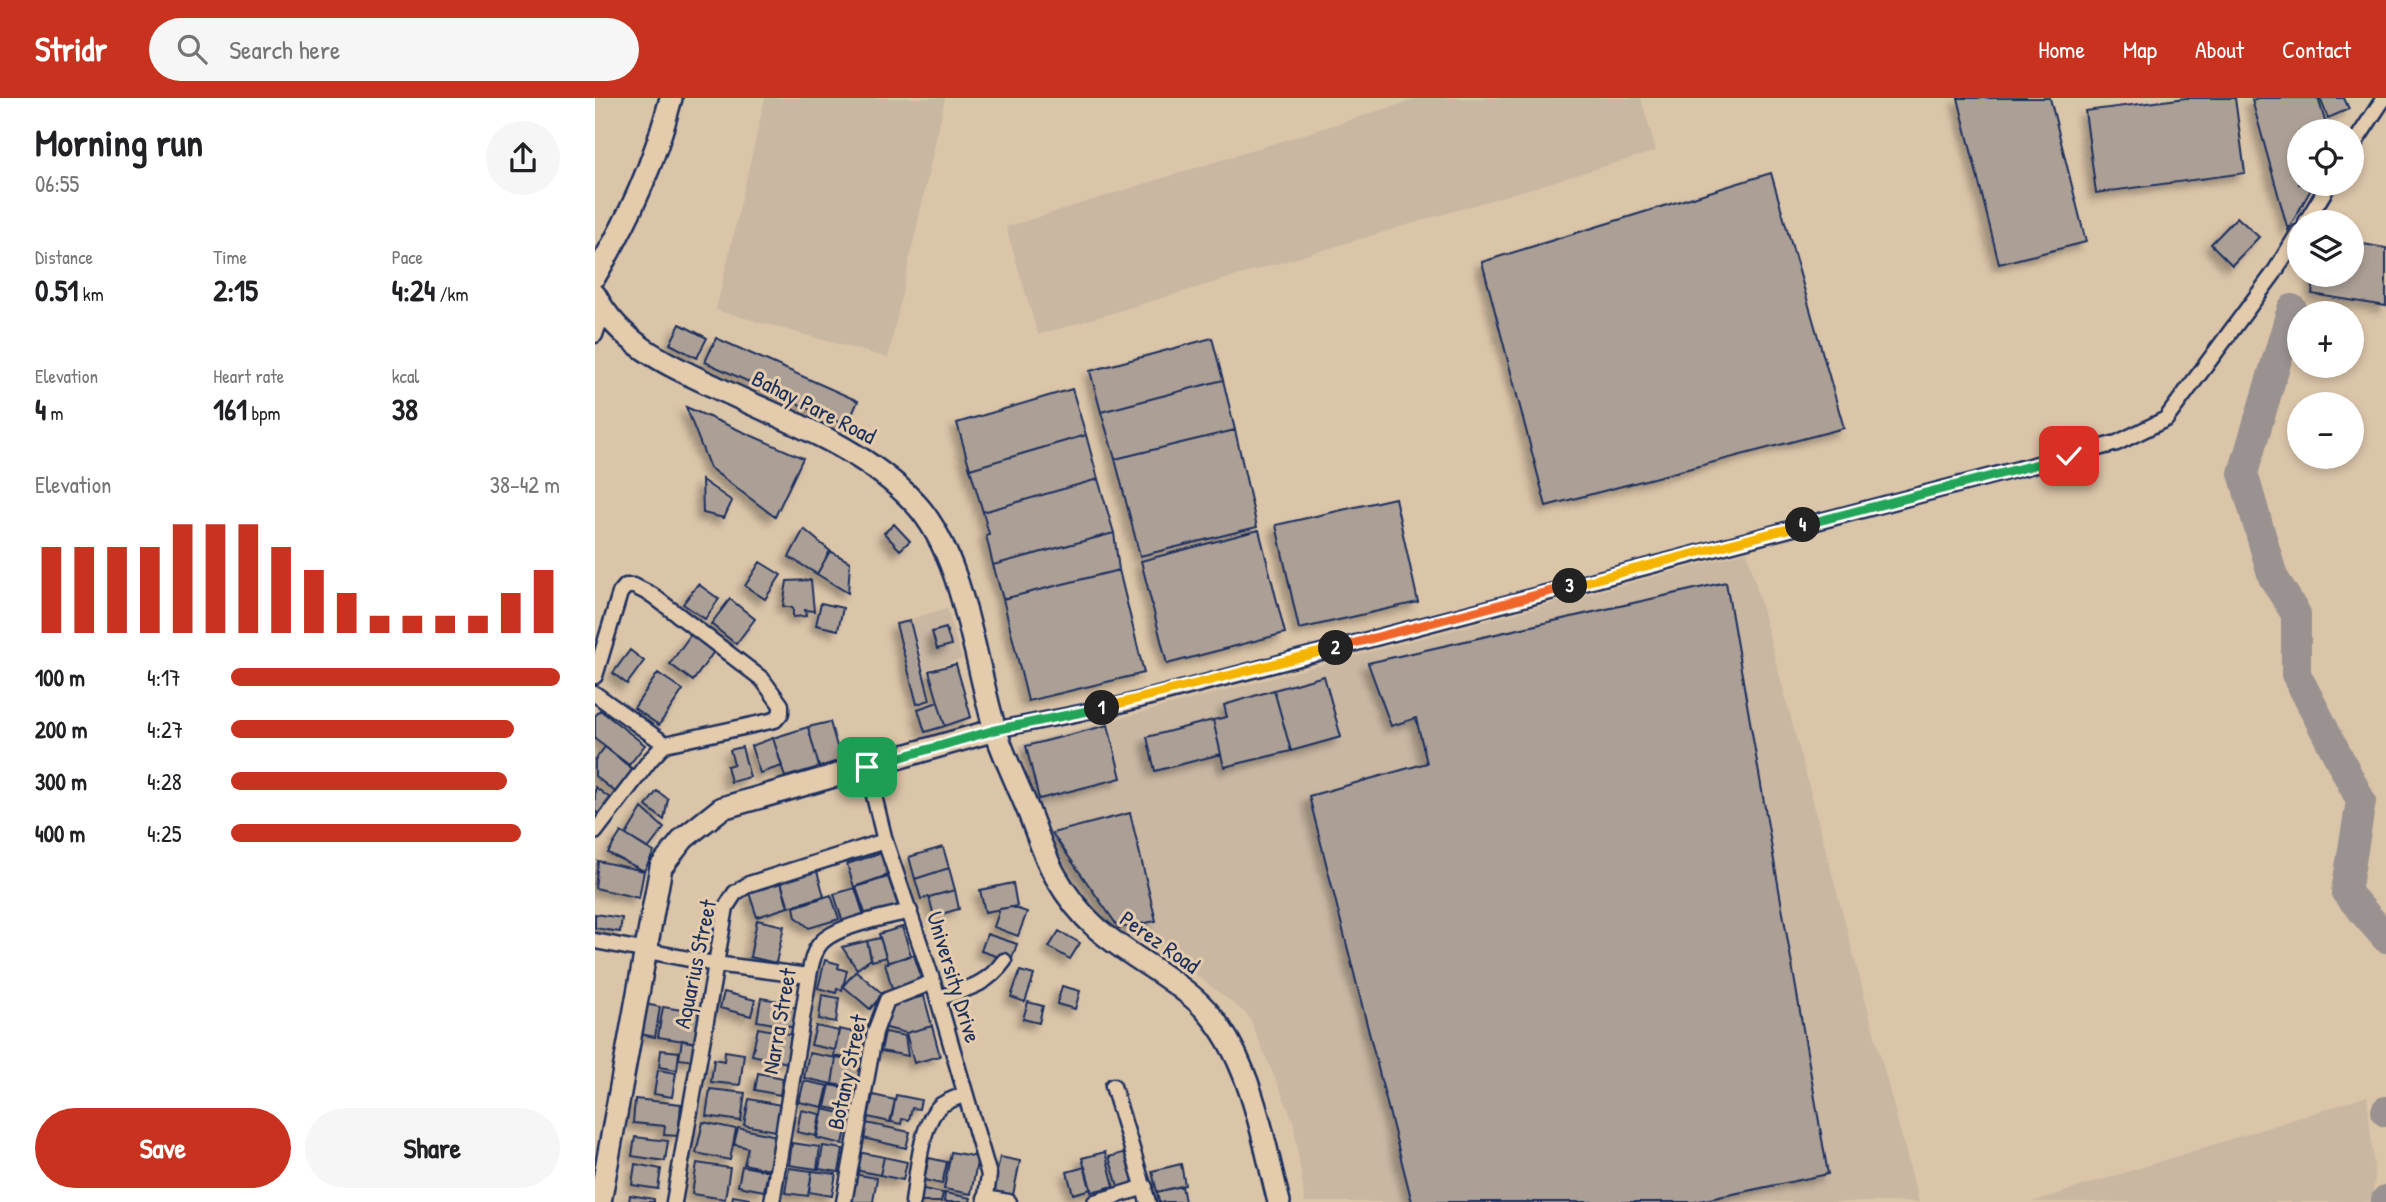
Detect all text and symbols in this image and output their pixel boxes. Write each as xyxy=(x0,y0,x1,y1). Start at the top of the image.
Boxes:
search box xyxy=(149,18,639,81)
text: Stridr xyxy=(35,27,107,71)
icon: search xyxy=(173,30,211,68)
text: Search here xyxy=(229,32,340,67)
text: Home xyxy=(2038,33,2085,65)
text: Map xyxy=(2123,33,2157,65)
text: About xyxy=(2195,33,2244,65)
text: Contact xyxy=(2282,33,2351,65)
text: Morning run xyxy=(35,116,203,168)
map controls xyxy=(2287,119,2364,469)
button: locate xyxy=(2287,119,2364,196)
button: share xyxy=(486,121,560,195)
text: 06:55 xyxy=(35,168,79,199)
button: layers xyxy=(2287,210,2364,287)
text: Distance xyxy=(35,244,93,270)
text: Time xyxy=(213,244,247,270)
text: Pace xyxy=(392,244,423,270)
text: 0.51 xyxy=(35,270,78,310)
text: 2:15 xyxy=(213,270,258,310)
text: 4:24 xyxy=(392,270,435,310)
text: km xyxy=(78,281,104,307)
text: /km xyxy=(435,281,468,307)
button: + xyxy=(2287,301,2364,378)
street label: Bahay Pare Road xyxy=(747,362,882,451)
text: Elevation xyxy=(35,363,98,389)
text: Heart rate xyxy=(213,363,284,389)
text: kcal xyxy=(392,363,419,389)
text: 4 xyxy=(35,389,46,429)
text: 161 xyxy=(213,389,247,429)
text: 38 xyxy=(392,389,418,429)
button: − xyxy=(2287,392,2364,469)
text: m xyxy=(46,400,64,426)
text: bpm xyxy=(247,400,280,426)
pin xyxy=(2039,426,2099,486)
icon: check xyxy=(2050,437,2088,475)
text: Elevation xyxy=(35,469,111,500)
text: 38–42 m xyxy=(490,469,560,500)
pin: 4 xyxy=(1785,508,1821,542)
text: 4 xyxy=(1799,511,1806,537)
pin: 3 xyxy=(1553,568,1587,603)
text: 3 xyxy=(1565,572,1574,598)
pin: 2 xyxy=(1319,630,1353,666)
text: 2 xyxy=(1331,634,1340,660)
text: 100 m xyxy=(35,662,85,693)
text: 4:17 xyxy=(147,662,181,693)
pin: 1 xyxy=(1085,690,1119,726)
text: 1 xyxy=(1098,694,1105,720)
text: 200 m xyxy=(35,714,87,745)
text: 4:27 xyxy=(147,714,183,745)
pin xyxy=(837,737,897,797)
icon: arrive xyxy=(848,748,886,786)
text: 300 m xyxy=(35,766,87,797)
text: 4:28 xyxy=(147,766,182,797)
text: 400 m xyxy=(35,818,85,849)
text: 4:25 xyxy=(147,818,181,849)
street label: Aquarius Street xyxy=(666,896,724,1031)
street label: Perez Road xyxy=(1114,903,1206,980)
street label: University Drive xyxy=(920,907,989,1046)
street label: Narra Street xyxy=(754,965,803,1076)
street label: Botany Street xyxy=(819,1010,874,1132)
button: Save xyxy=(35,1108,291,1188)
button: Share xyxy=(305,1108,560,1188)

